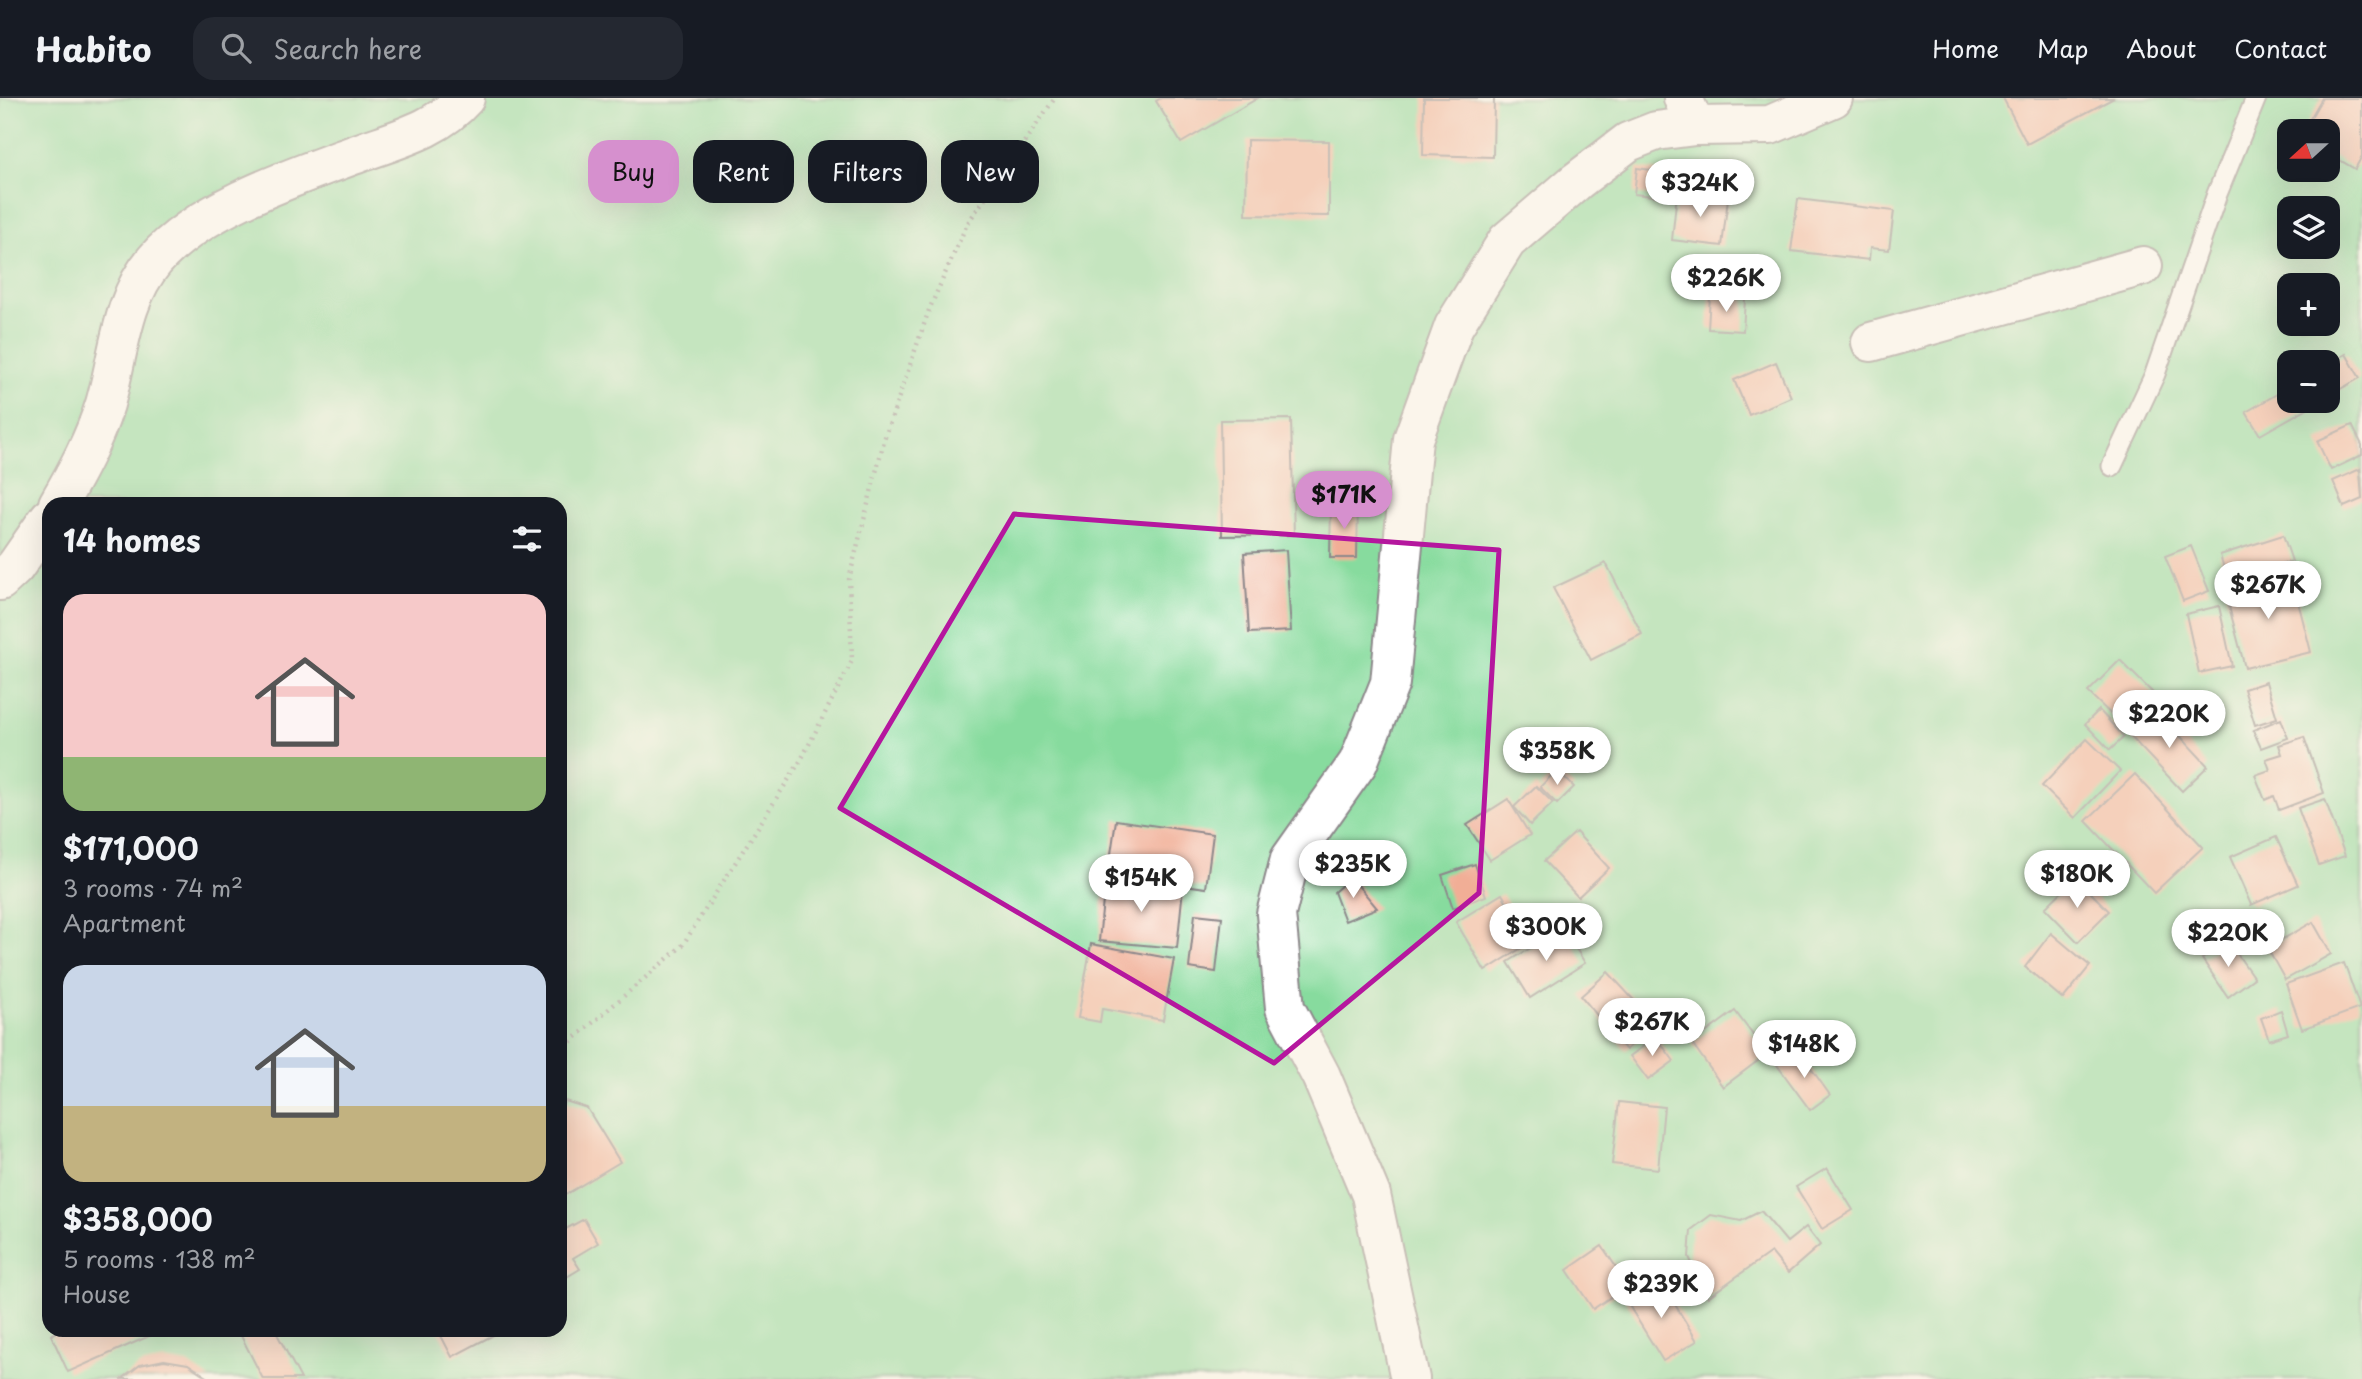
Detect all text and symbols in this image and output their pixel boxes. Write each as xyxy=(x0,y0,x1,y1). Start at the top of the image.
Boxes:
search box xyxy=(193,17,683,80)
text: Habito xyxy=(35,23,151,73)
icon: search xyxy=(217,29,255,67)
text: Search here xyxy=(273,29,422,68)
text: Home xyxy=(1932,30,1999,66)
text: Map xyxy=(2037,30,2088,66)
text: About xyxy=(2126,30,2196,66)
text: Contact xyxy=(2234,30,2327,66)
north arrow xyxy=(2277,119,2340,182)
map controls xyxy=(2277,119,2340,413)
chip: Buy xyxy=(588,140,679,203)
chip: Rent xyxy=(693,140,794,203)
chip: Filters xyxy=(808,140,927,203)
chip: New xyxy=(941,140,1039,203)
pin: $324K xyxy=(1651,159,1749,219)
text: $324K xyxy=(1661,164,1739,199)
button: layers xyxy=(2277,196,2340,259)
pin: $226K xyxy=(1677,254,1775,314)
text: $226K xyxy=(1687,259,1765,294)
button: + xyxy=(2277,273,2340,336)
button: − xyxy=(2277,350,2340,413)
pin: $171K xyxy=(1295,472,1393,531)
text: $171K xyxy=(1311,476,1377,511)
text: 14 homes xyxy=(63,517,201,562)
icon: filters xyxy=(508,520,546,558)
pin: $267K xyxy=(2219,561,2317,621)
text: $267K xyxy=(2230,566,2306,601)
icon: home xyxy=(242,639,368,765)
pin: $220K xyxy=(2120,690,2218,750)
text: $220K xyxy=(2129,695,2209,730)
pin: $358K xyxy=(1508,728,1606,787)
text: $358K xyxy=(1519,732,1595,767)
text: $171,000 xyxy=(63,825,199,870)
pin: $235K xyxy=(1304,840,1402,900)
text: $235K xyxy=(1315,845,1391,880)
pin: $180K xyxy=(2028,850,2126,910)
pin: $154K xyxy=(1092,854,1190,914)
text: $180K xyxy=(2040,855,2114,890)
text: $154K xyxy=(1105,859,1177,894)
text: 3 rooms · 74 m² xyxy=(63,870,243,905)
pin: $300K xyxy=(1497,904,1595,963)
text: Apartment xyxy=(63,905,186,940)
text: $300K xyxy=(1505,908,1587,943)
pin: $220K xyxy=(2179,910,2277,969)
text: $220K xyxy=(2188,914,2268,949)
pin: $267K xyxy=(1603,998,1701,1058)
text: $267K xyxy=(1614,1003,1690,1038)
icon: home xyxy=(242,1010,368,1136)
pin: $148K xyxy=(1755,1020,1853,1080)
text: $148K xyxy=(1768,1025,1840,1060)
text: $358,000 xyxy=(63,1196,213,1241)
text: 5 rooms · 138 m² xyxy=(63,1241,256,1276)
pin: $239K xyxy=(1612,1260,1710,1320)
text: $239K xyxy=(1623,1265,1699,1300)
text: House xyxy=(63,1276,130,1311)

